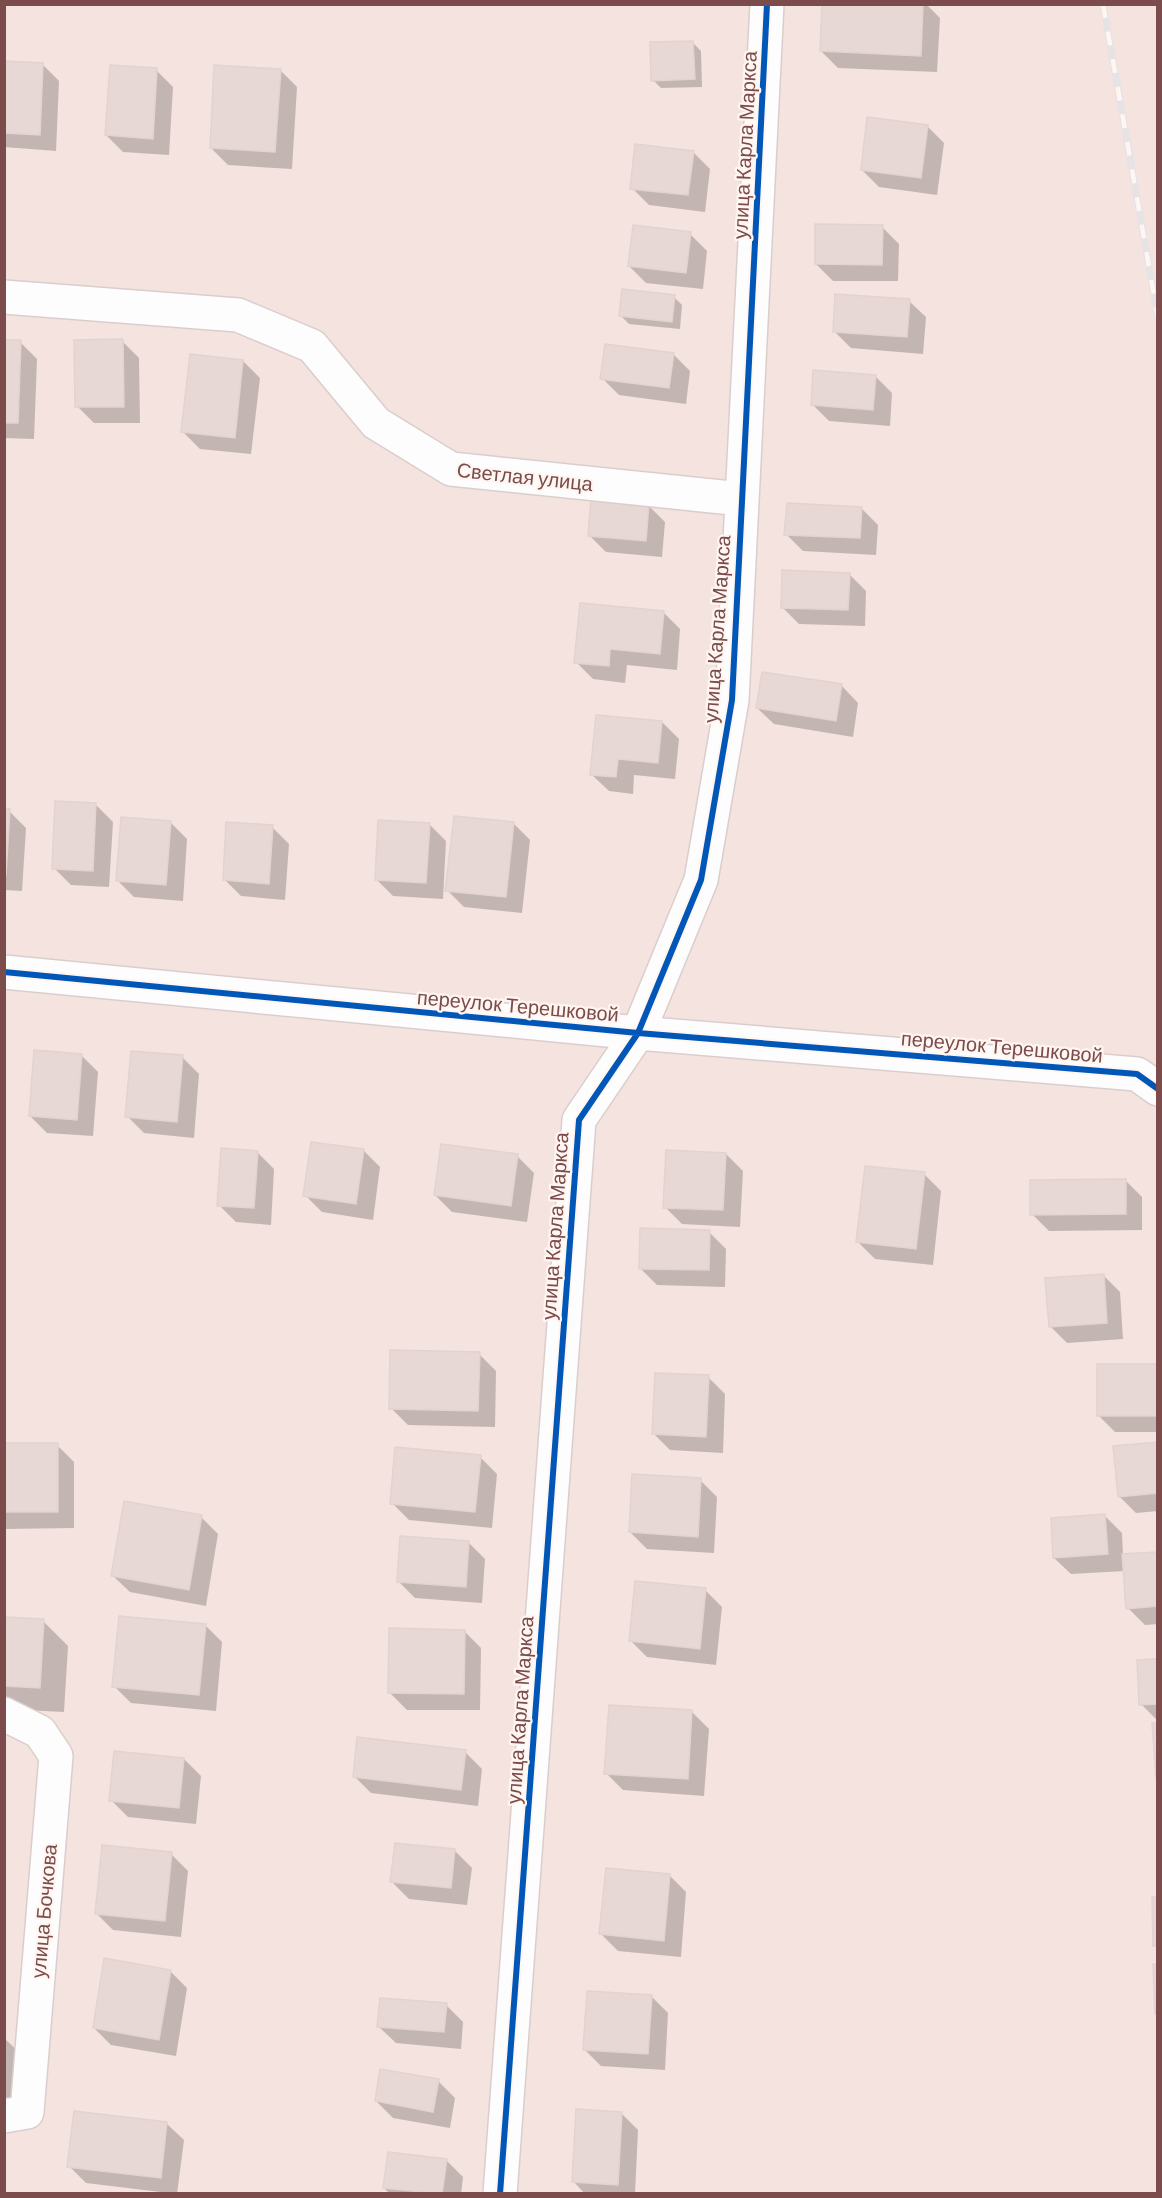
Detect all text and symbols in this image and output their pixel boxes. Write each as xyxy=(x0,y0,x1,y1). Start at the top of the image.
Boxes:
street label: улица Карла Маркса xyxy=(727,50,761,240)
street label: Светлая улица xyxy=(456,457,595,495)
street label: улица Карла Маркса xyxy=(697,533,735,724)
street label: переулок Терешковой xyxy=(416,984,620,1026)
street label: переулок Терешковой xyxy=(900,1025,1104,1067)
street label: улица Карла Маркса xyxy=(535,1130,573,1321)
street label: улица Карла Маркса xyxy=(500,1614,538,1805)
street label: улица Бочкова xyxy=(25,1842,61,1979)

